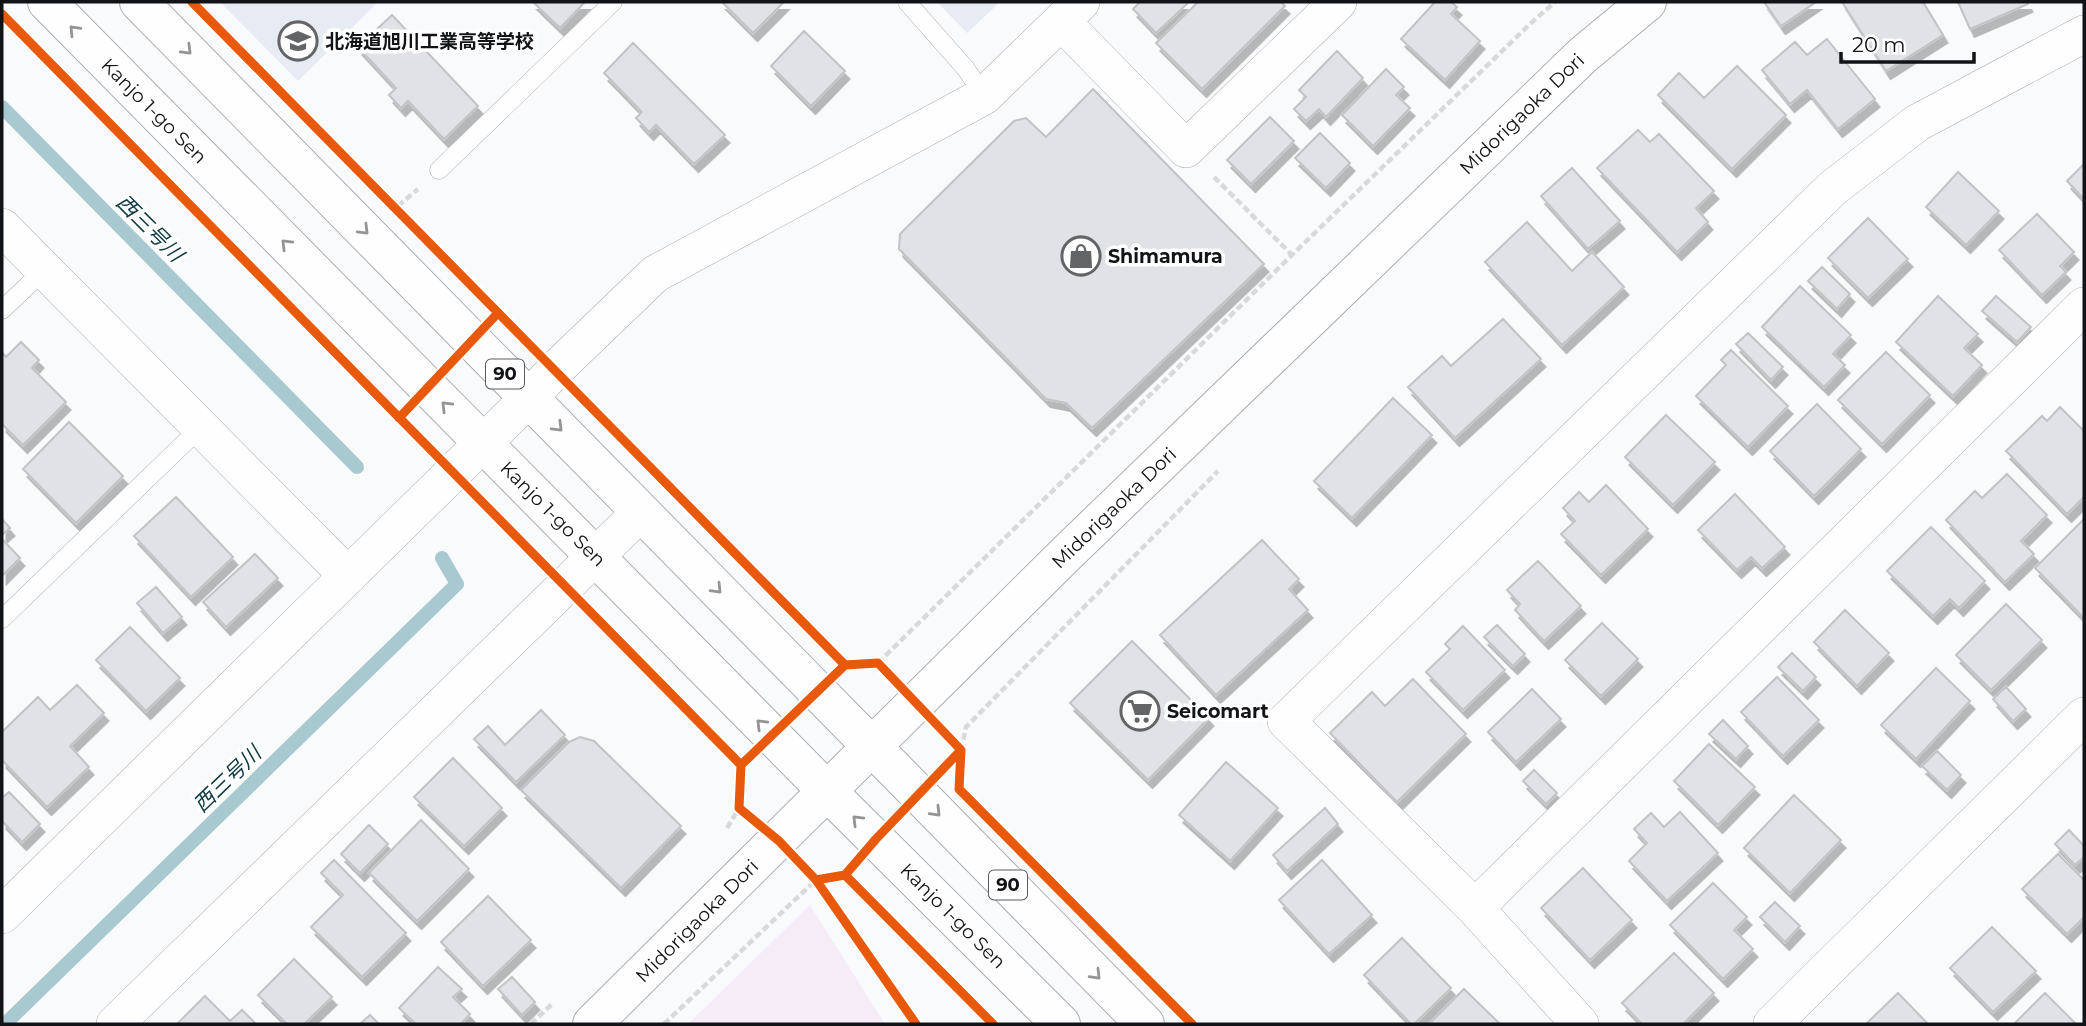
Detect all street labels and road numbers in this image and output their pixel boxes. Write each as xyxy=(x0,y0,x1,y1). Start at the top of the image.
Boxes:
street label: Midorigaoka Dori xyxy=(1455,49,1589,179)
street label: Kanjo 1-go Sen xyxy=(97,54,211,168)
road number: 90 xyxy=(486,360,524,388)
street label: Midorigaoka Dori xyxy=(1047,443,1181,573)
street label: Kanjo 1-go Sen xyxy=(496,457,610,571)
street label: Midorigaoka Dori xyxy=(631,855,763,987)
street label: Kanjo 1-go Sen xyxy=(896,859,1010,973)
road number: 90 xyxy=(989,870,1027,900)

